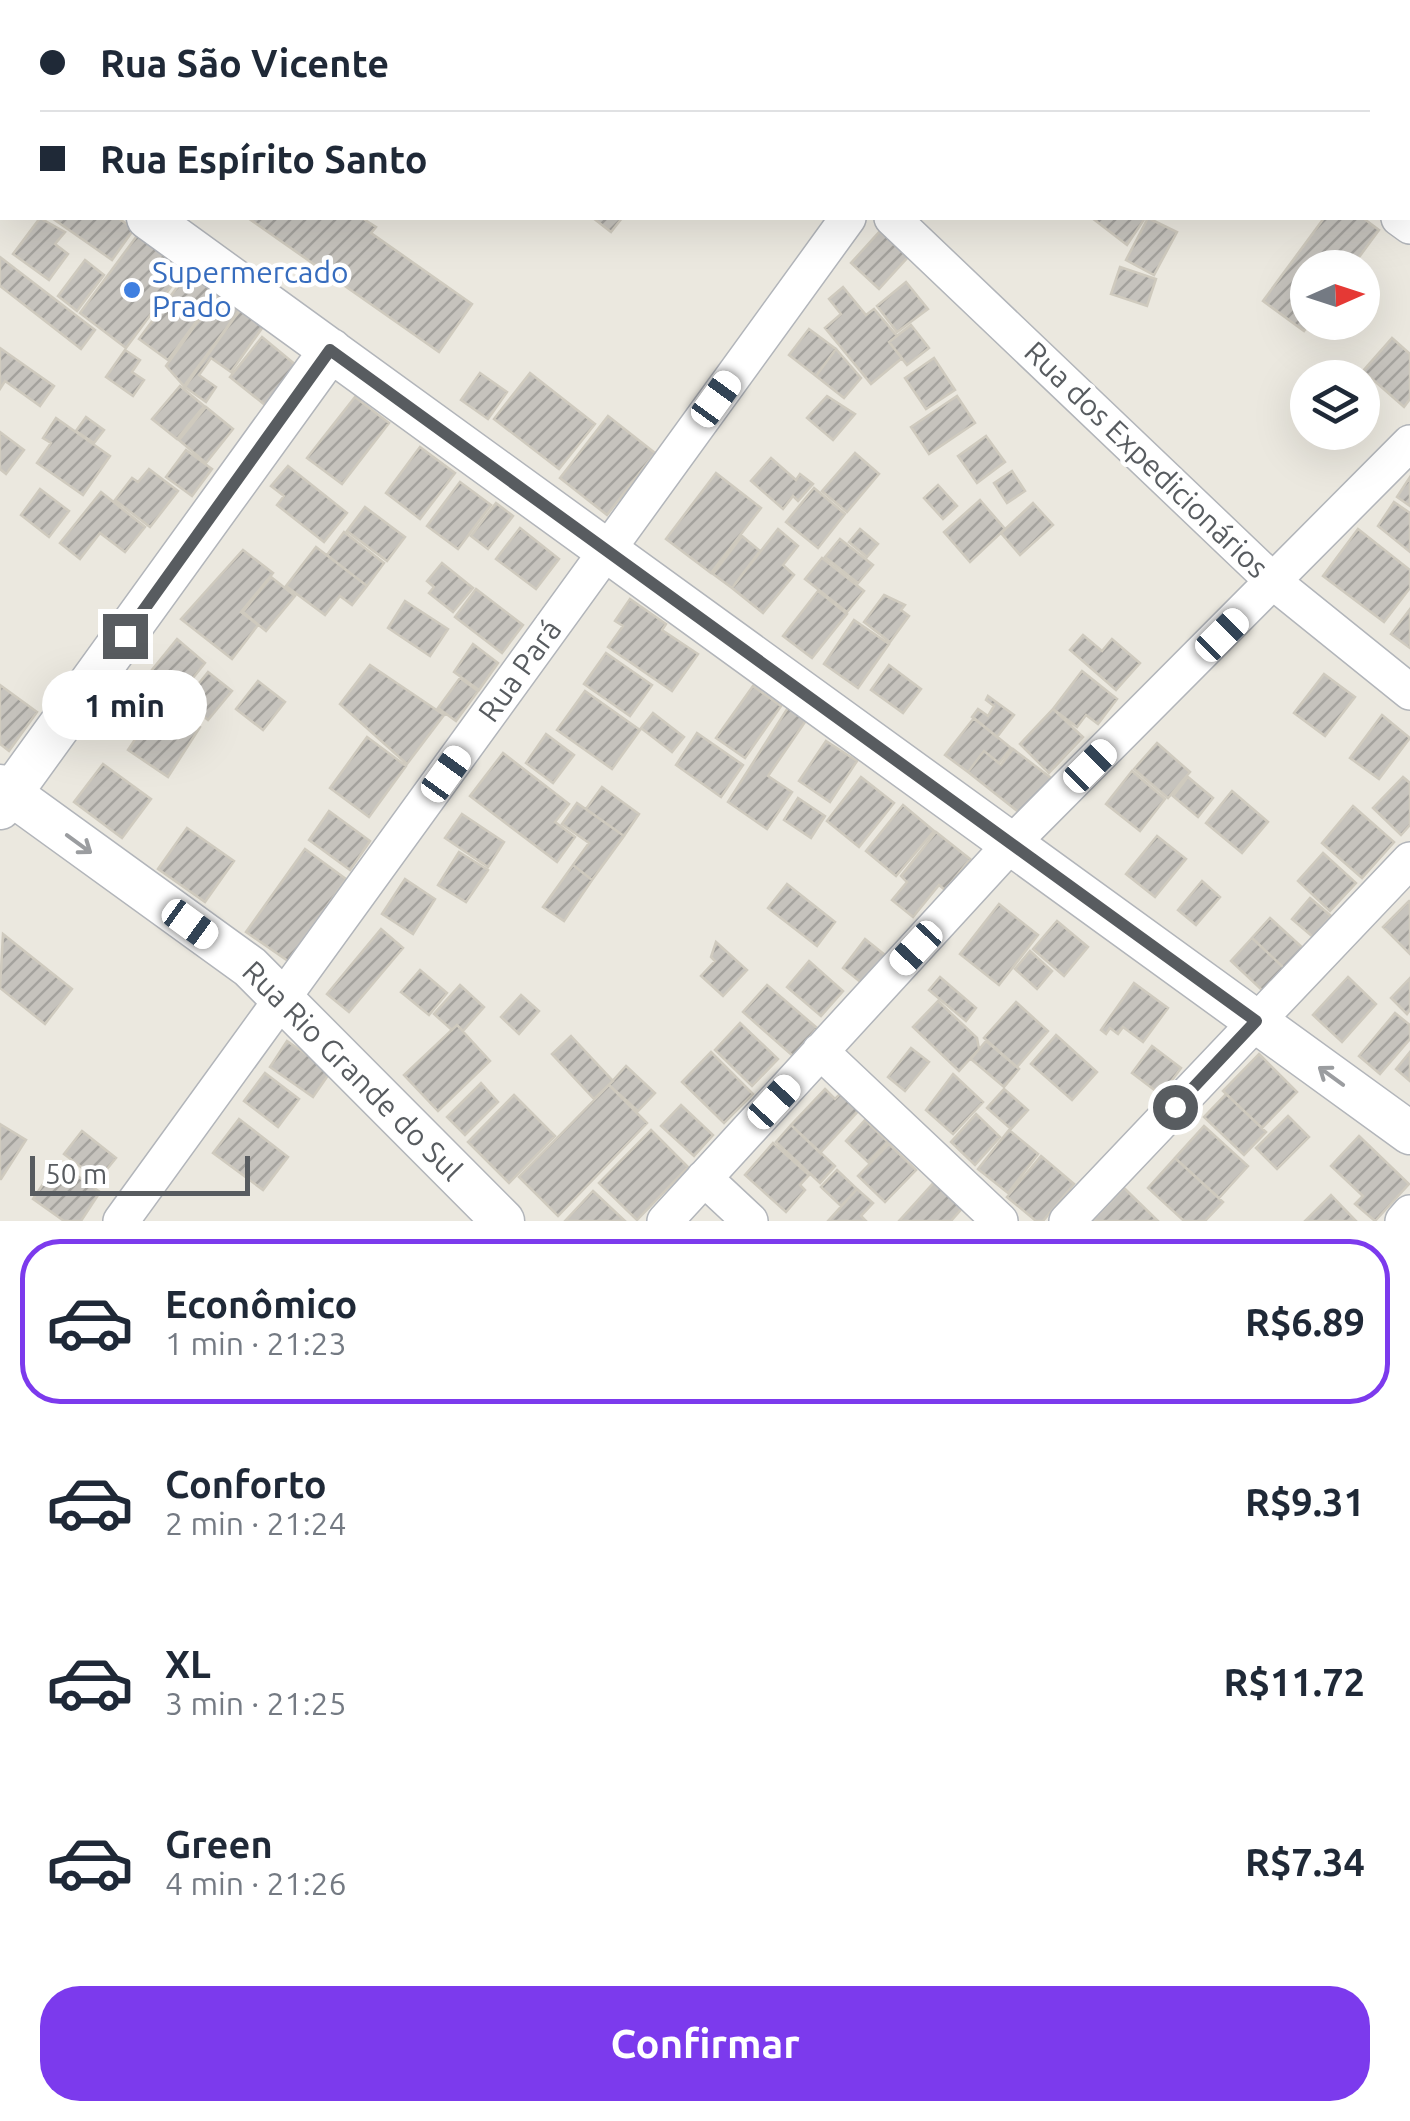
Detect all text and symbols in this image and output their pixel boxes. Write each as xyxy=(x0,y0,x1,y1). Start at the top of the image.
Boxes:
text: Rua São Vicente xyxy=(100,42,389,84)
text: Rua Espírito Santo xyxy=(100,138,428,180)
north arrow xyxy=(1290,250,1380,340)
map controls xyxy=(1290,250,1380,450)
place label: Supermercado Prado xyxy=(152,255,349,323)
marker: Supermercado Prado xyxy=(121,279,143,301)
street label: Rua dos Expedicionários xyxy=(1018,334,1275,584)
button: layers xyxy=(1290,360,1380,450)
car xyxy=(686,366,746,432)
car xyxy=(1190,603,1254,667)
street label: Rua Pará xyxy=(471,613,568,728)
route end xyxy=(103,614,148,659)
callout: 1 min xyxy=(42,671,208,741)
text: 1 min xyxy=(84,687,165,723)
car xyxy=(1058,734,1122,798)
car xyxy=(416,741,476,807)
one-way arrow xyxy=(65,833,92,854)
car xyxy=(157,894,223,954)
car xyxy=(885,916,947,980)
street label: Rua Rio Grande do Sul xyxy=(236,954,469,1187)
one-way arrow xyxy=(1318,1065,1345,1086)
car xyxy=(743,1070,805,1134)
route start xyxy=(1153,1085,1198,1130)
scale bar xyxy=(30,1151,250,1196)
text: 50 m xyxy=(45,1158,107,1189)
icon: car xyxy=(45,1277,135,1367)
text: Econômico xyxy=(165,1283,357,1325)
text: R$6.89 xyxy=(1245,1301,1365,1343)
text: 1 min · 21:23 xyxy=(165,1325,347,1361)
icon: car xyxy=(45,1457,135,1547)
text: Conforto xyxy=(165,1463,327,1505)
text: R$9.31 xyxy=(1245,1481,1365,1523)
text: 2 min · 21:24 xyxy=(165,1505,347,1541)
icon: car xyxy=(45,1637,135,1727)
text: XL xyxy=(165,1643,211,1685)
text: R$11.72 xyxy=(1224,1661,1365,1703)
text: 3 min · 21:25 xyxy=(165,1685,347,1721)
icon: car xyxy=(45,1817,135,1907)
text: Green xyxy=(165,1823,273,1865)
text: R$7.34 xyxy=(1245,1841,1365,1883)
text: 4 min · 21:26 xyxy=(165,1865,347,1901)
button: Confirmar xyxy=(40,1986,1370,2101)

